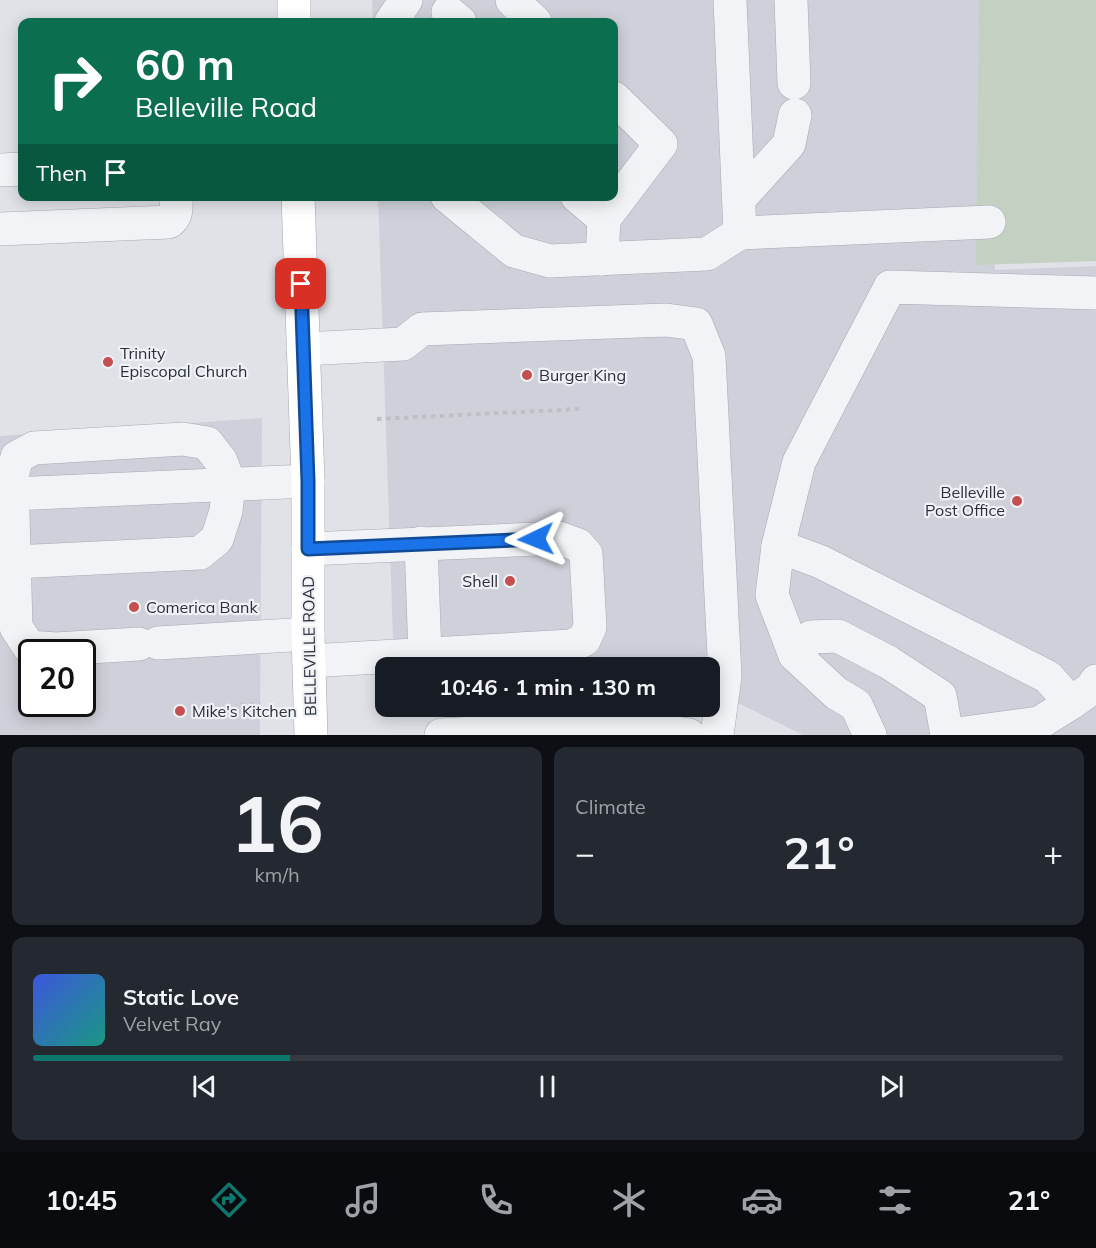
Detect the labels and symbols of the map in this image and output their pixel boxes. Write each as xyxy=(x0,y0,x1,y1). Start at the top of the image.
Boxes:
pin xyxy=(275,258,326,309)
place label: Trinity Episcopal Church xyxy=(120,343,247,381)
marker: Trinity Episcopal Church xyxy=(101,355,115,369)
place label: Burger King xyxy=(539,365,626,385)
marker: Burger King xyxy=(520,368,534,382)
place label: Belleville Post Office xyxy=(925,482,1005,520)
marker: Belleville Post Office xyxy=(1010,494,1024,508)
position arrow xyxy=(504,507,568,571)
place label: Shell xyxy=(462,571,498,591)
marker: Shell xyxy=(503,574,517,588)
street label: BELLEVILLE ROAD xyxy=(298,576,320,716)
place label: Comerica Bank xyxy=(146,597,258,617)
marker: Comerica Bank xyxy=(127,600,141,614)
speed limit sign: 20 xyxy=(18,639,96,717)
place label: Mike's Kitchen xyxy=(192,701,297,721)
marker: Mike's Kitchen xyxy=(173,704,187,718)

